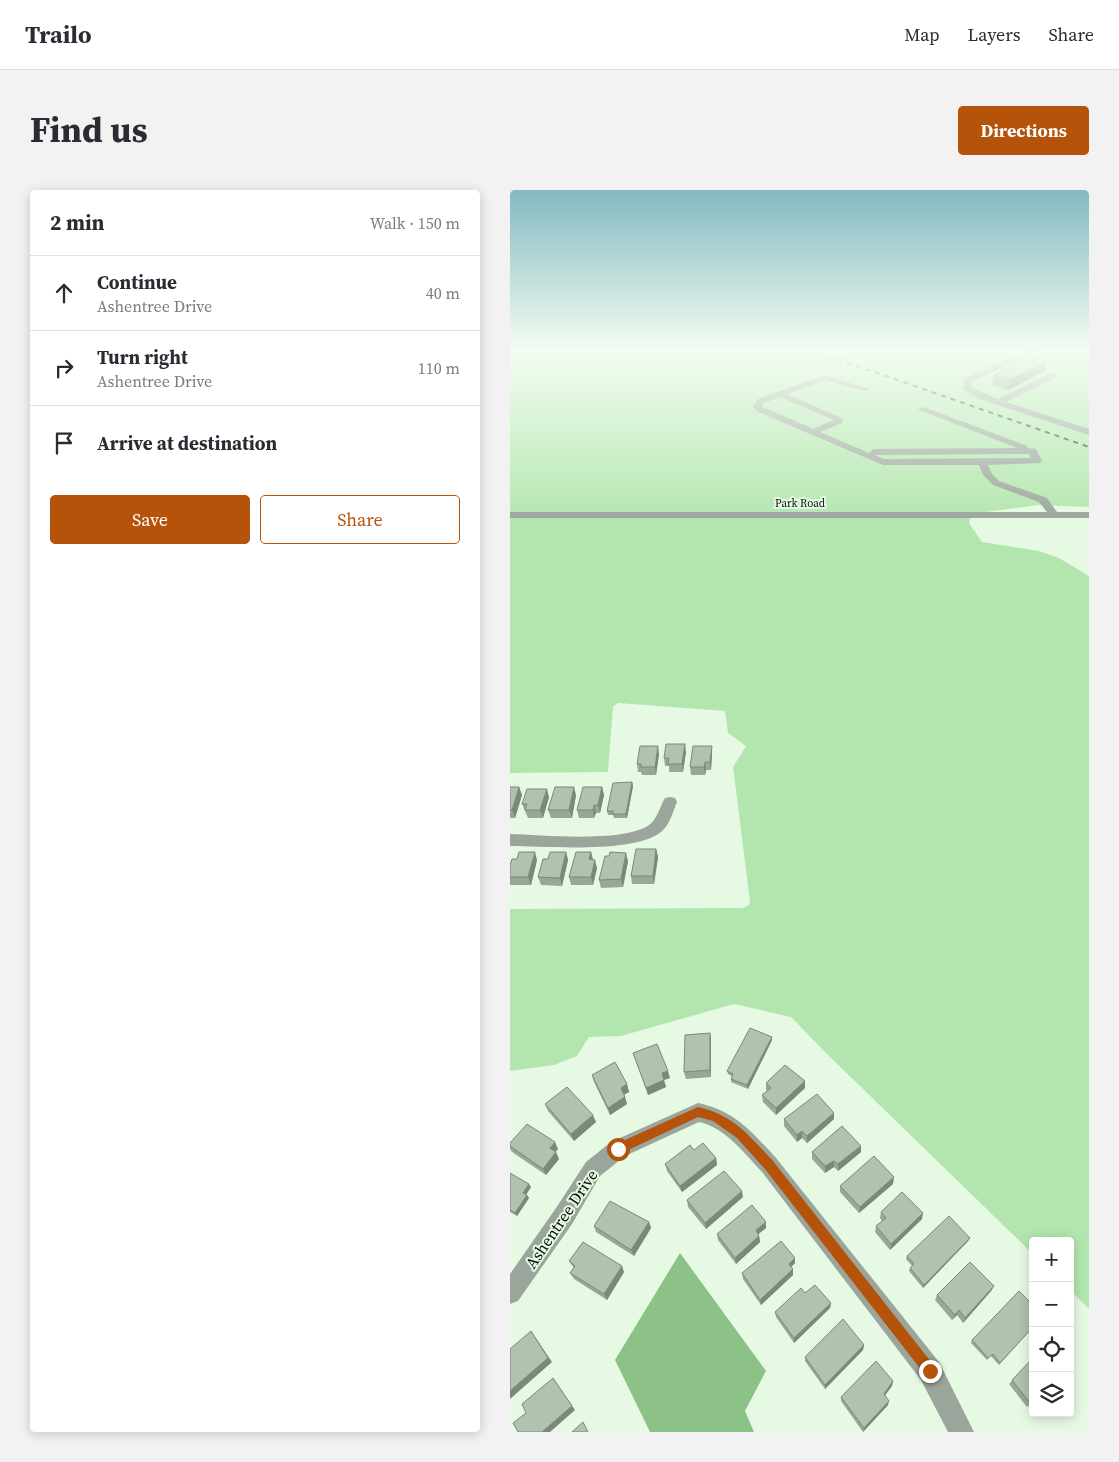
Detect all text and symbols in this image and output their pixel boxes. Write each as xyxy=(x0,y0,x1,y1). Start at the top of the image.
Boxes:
text: Trailo xyxy=(25,18,92,51)
text: Map xyxy=(904,22,939,47)
text: Layers xyxy=(967,22,1020,47)
text: Share xyxy=(1048,22,1094,47)
text: Find us xyxy=(30,106,148,154)
button: Directions xyxy=(958,106,1089,155)
text: 2 min xyxy=(50,208,105,237)
text: Walk · 150 m xyxy=(370,212,460,234)
text: Continue xyxy=(97,269,177,295)
icon: ahead xyxy=(50,279,78,307)
text: 40 m xyxy=(426,282,460,304)
text: Ashentree Drive xyxy=(97,295,212,317)
text: Turn right xyxy=(97,344,188,370)
icon: right xyxy=(50,354,78,382)
text: 110 m xyxy=(418,357,460,379)
text: Ashentree Drive xyxy=(97,370,212,392)
icon: arrive xyxy=(50,429,78,457)
text: Arrive at destination xyxy=(97,430,277,456)
button: Save xyxy=(50,495,250,544)
button: Share xyxy=(260,495,460,544)
street label: Park Road xyxy=(775,496,826,511)
route start xyxy=(607,1138,630,1161)
street label: Ashentree Drive xyxy=(520,1165,602,1273)
map controls xyxy=(1029,1237,1074,1417)
button: + xyxy=(1029,1237,1074,1282)
button: − xyxy=(1029,1282,1074,1327)
button: locate xyxy=(1029,1327,1074,1372)
route end xyxy=(919,1360,942,1383)
button: layers xyxy=(1029,1372,1074,1417)

